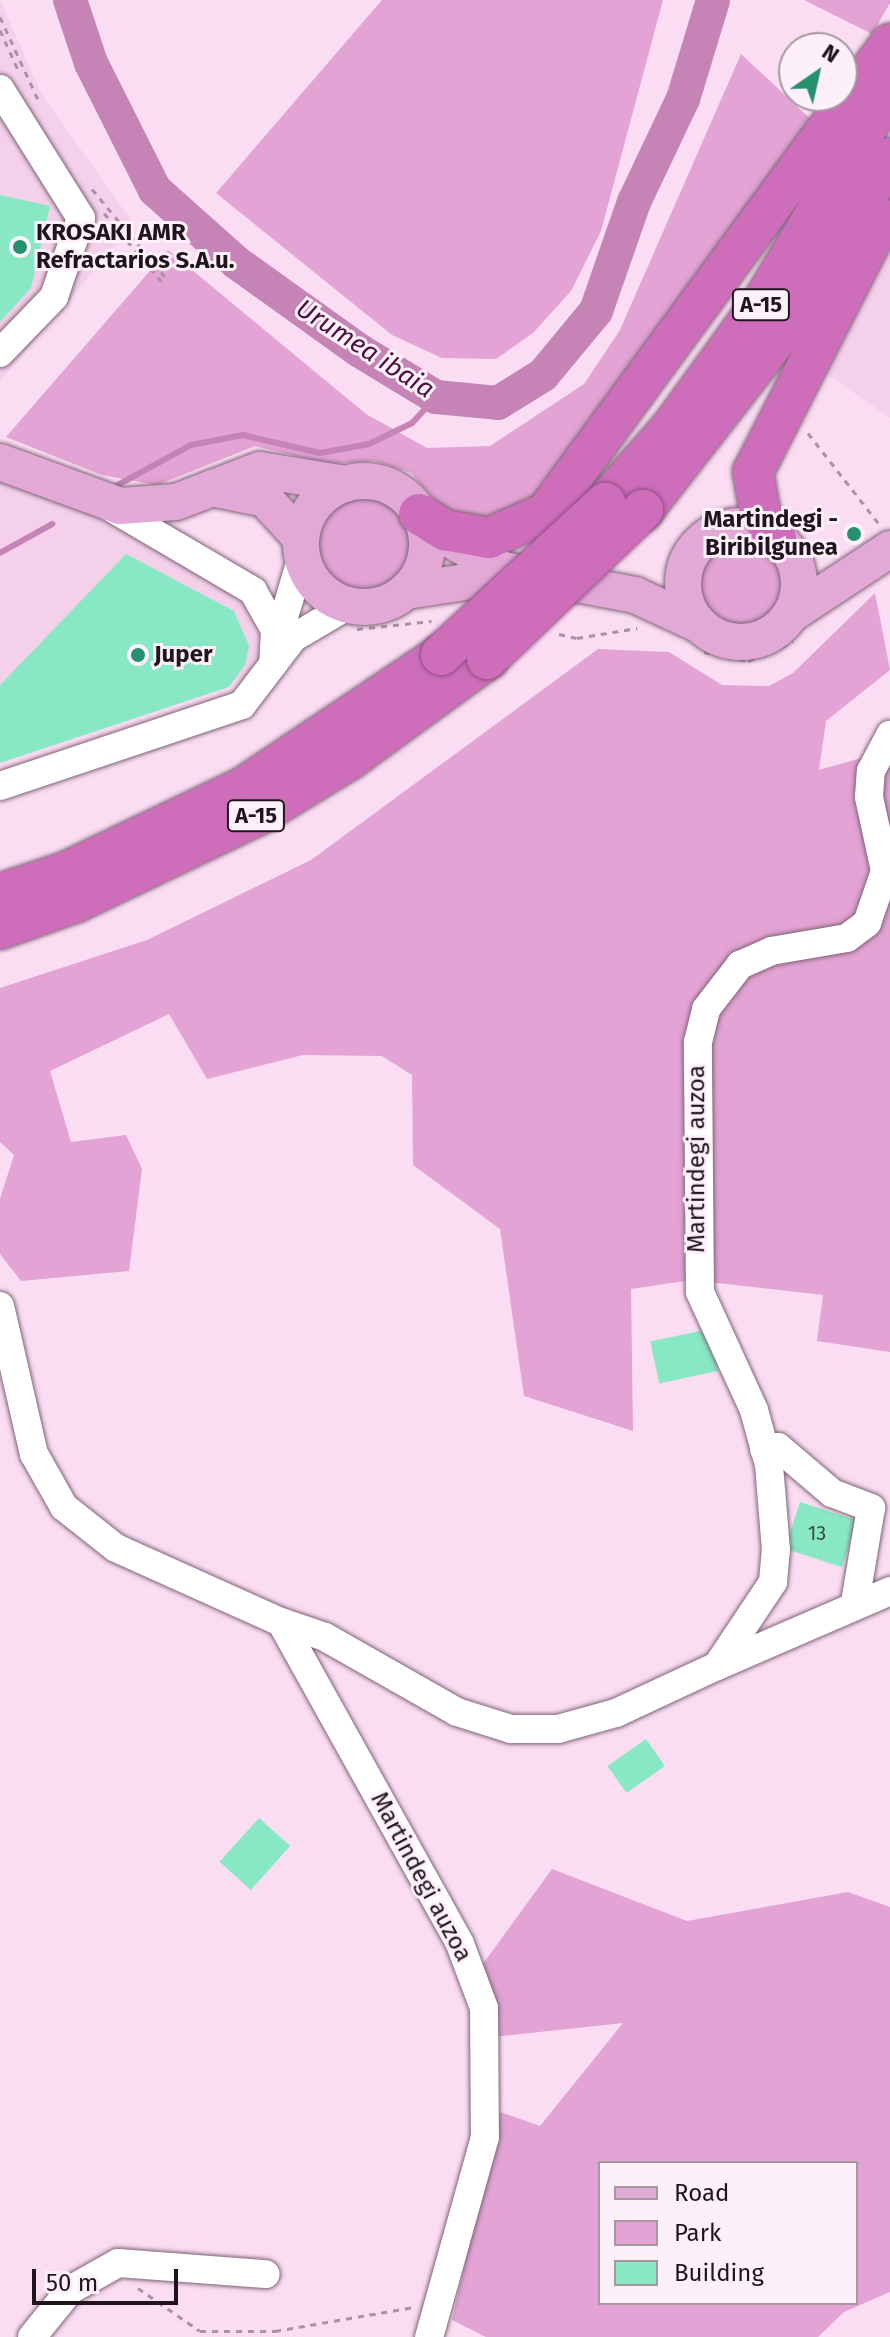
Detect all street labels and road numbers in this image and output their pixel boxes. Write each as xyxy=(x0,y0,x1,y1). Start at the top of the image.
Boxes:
road number: A-15 xyxy=(731,287,791,323)
road number: A-15 xyxy=(226,798,286,834)
street label: Martindegi auzoa xyxy=(683,1065,711,1253)
street label: Martindegi auzoa xyxy=(364,1787,478,1967)

